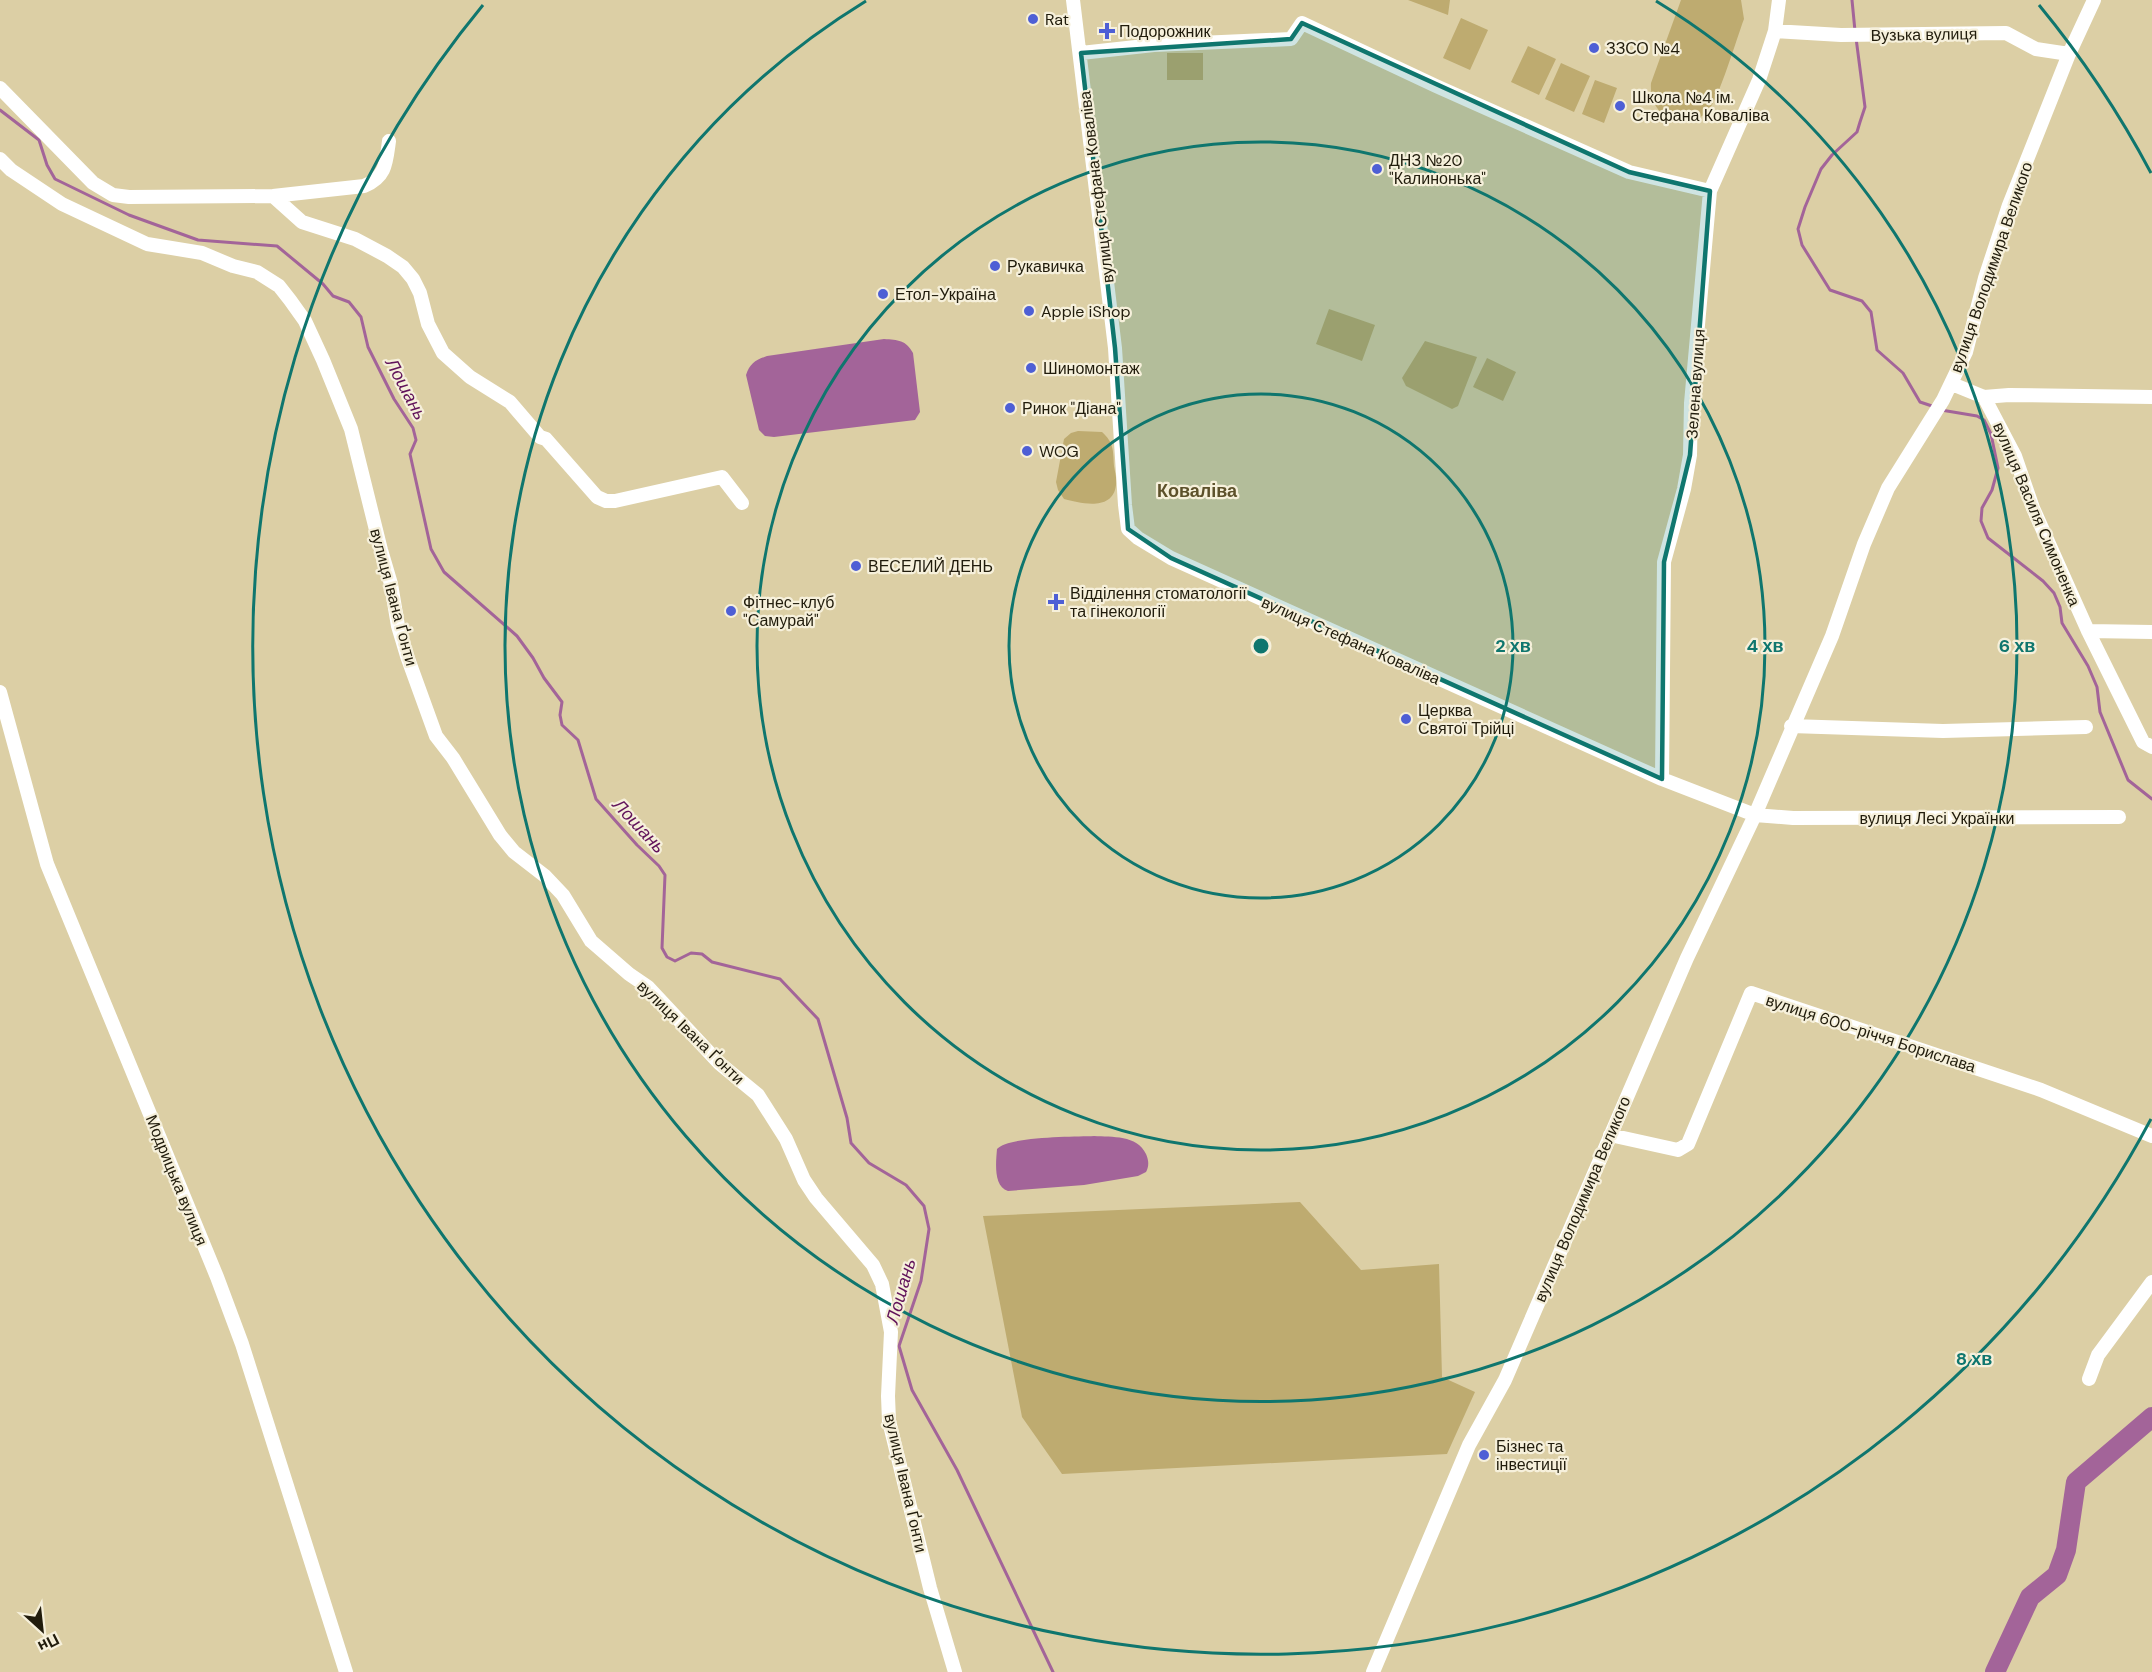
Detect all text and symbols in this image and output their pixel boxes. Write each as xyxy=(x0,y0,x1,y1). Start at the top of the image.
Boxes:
place label: Rat xyxy=(1045,9,1069,30)
marker: Rat xyxy=(1026,12,1040,26)
place label: Подорожник xyxy=(1119,21,1211,42)
street label: Вузька вулиця xyxy=(1871,23,1977,46)
marker: Подорожник xyxy=(1100,24,1114,38)
place label: ЗЗСО №4 xyxy=(1606,38,1680,59)
marker: ЗЗСО №4 xyxy=(1587,41,1601,55)
place label: Школа №4 ім. Стефана Коваліва xyxy=(1632,87,1769,126)
street label: вулиця Стефана Коваліва xyxy=(1074,90,1119,284)
marker: Школа №4 ім. Стефана Коваліва xyxy=(1613,99,1627,113)
place label: ДНЗ №20 "Калинонька" xyxy=(1389,150,1486,189)
street label: вулиця Володимира Великого xyxy=(1945,159,2037,375)
marker: ДНЗ №20 "Калинонька" xyxy=(1370,162,1384,176)
place label: Рукавичка xyxy=(1007,256,1084,277)
marker: Рукавичка xyxy=(988,259,1002,273)
place label: Етол-Україна xyxy=(895,284,996,305)
marker: Етол-Україна xyxy=(876,287,890,301)
place label: Apple iShop xyxy=(1041,301,1130,322)
marker: Apple iShop xyxy=(1022,304,1036,318)
street label: Зелена вулиця xyxy=(1681,328,1710,440)
water label: Лошань xyxy=(379,353,432,424)
place label: Шиномонтаж xyxy=(1043,358,1140,379)
marker: Шиномонтаж xyxy=(1024,361,1038,375)
place label: Ринок "Діана" xyxy=(1022,398,1121,419)
marker: Ринок "Діана" xyxy=(1003,401,1017,415)
street label: вулиця Василя Симоненка xyxy=(1988,419,2085,610)
place label: WOG xyxy=(1039,441,1079,462)
marker: WOG xyxy=(1020,444,1034,458)
district label: Коваліва xyxy=(1157,479,1238,503)
street label: вулиця Івана Ґонти xyxy=(365,526,422,668)
place label: ВЕСЕЛИЙ ДЕНЬ xyxy=(868,556,993,577)
marker: ВЕСЕЛИЙ ДЕНЬ xyxy=(849,559,863,573)
place label: Відділення стоматології та гінекології xyxy=(1070,583,1247,622)
place label: Фітнес-клуб "Самурай" xyxy=(743,592,834,631)
street label: вулиця Стефана Коваліва xyxy=(1258,592,1443,689)
marker: Відділення стоматології та гінекології xyxy=(1047,593,1065,611)
marker: Фітнес-клуб "Самурай" xyxy=(724,604,738,618)
text: 2 хв xyxy=(1495,634,1531,658)
text: 4 хв xyxy=(1746,634,1784,658)
text: 6 хв xyxy=(1999,634,2035,658)
centre of rings xyxy=(1251,636,1271,656)
place label: Церква Святої Трійці xyxy=(1418,700,1514,739)
marker: Церква Святої Трійці xyxy=(1399,712,1413,726)
water label: Лошань xyxy=(607,793,671,859)
street label: вулиця Лесі Українки xyxy=(1860,808,2014,829)
street label: вулиця Івана Ґонти xyxy=(632,976,749,1089)
street label: вулиця 600-річчя Борислава xyxy=(1763,990,1979,1077)
street label: вулиця Володимира Великого xyxy=(1530,1093,1635,1305)
street label: Модрицька вулиця xyxy=(141,1112,212,1249)
water label: Лошань xyxy=(880,1256,922,1327)
text: 8 хв xyxy=(1956,1347,1992,1371)
street label: вулиця Івана Ґонти xyxy=(879,1412,932,1554)
place label: Бізнес та інвестиції xyxy=(1496,1436,1568,1475)
marker: Бізнес та інвестиції xyxy=(1477,1448,1491,1462)
north arrow xyxy=(12,1600,72,1660)
text: Пн xyxy=(34,1629,63,1657)

